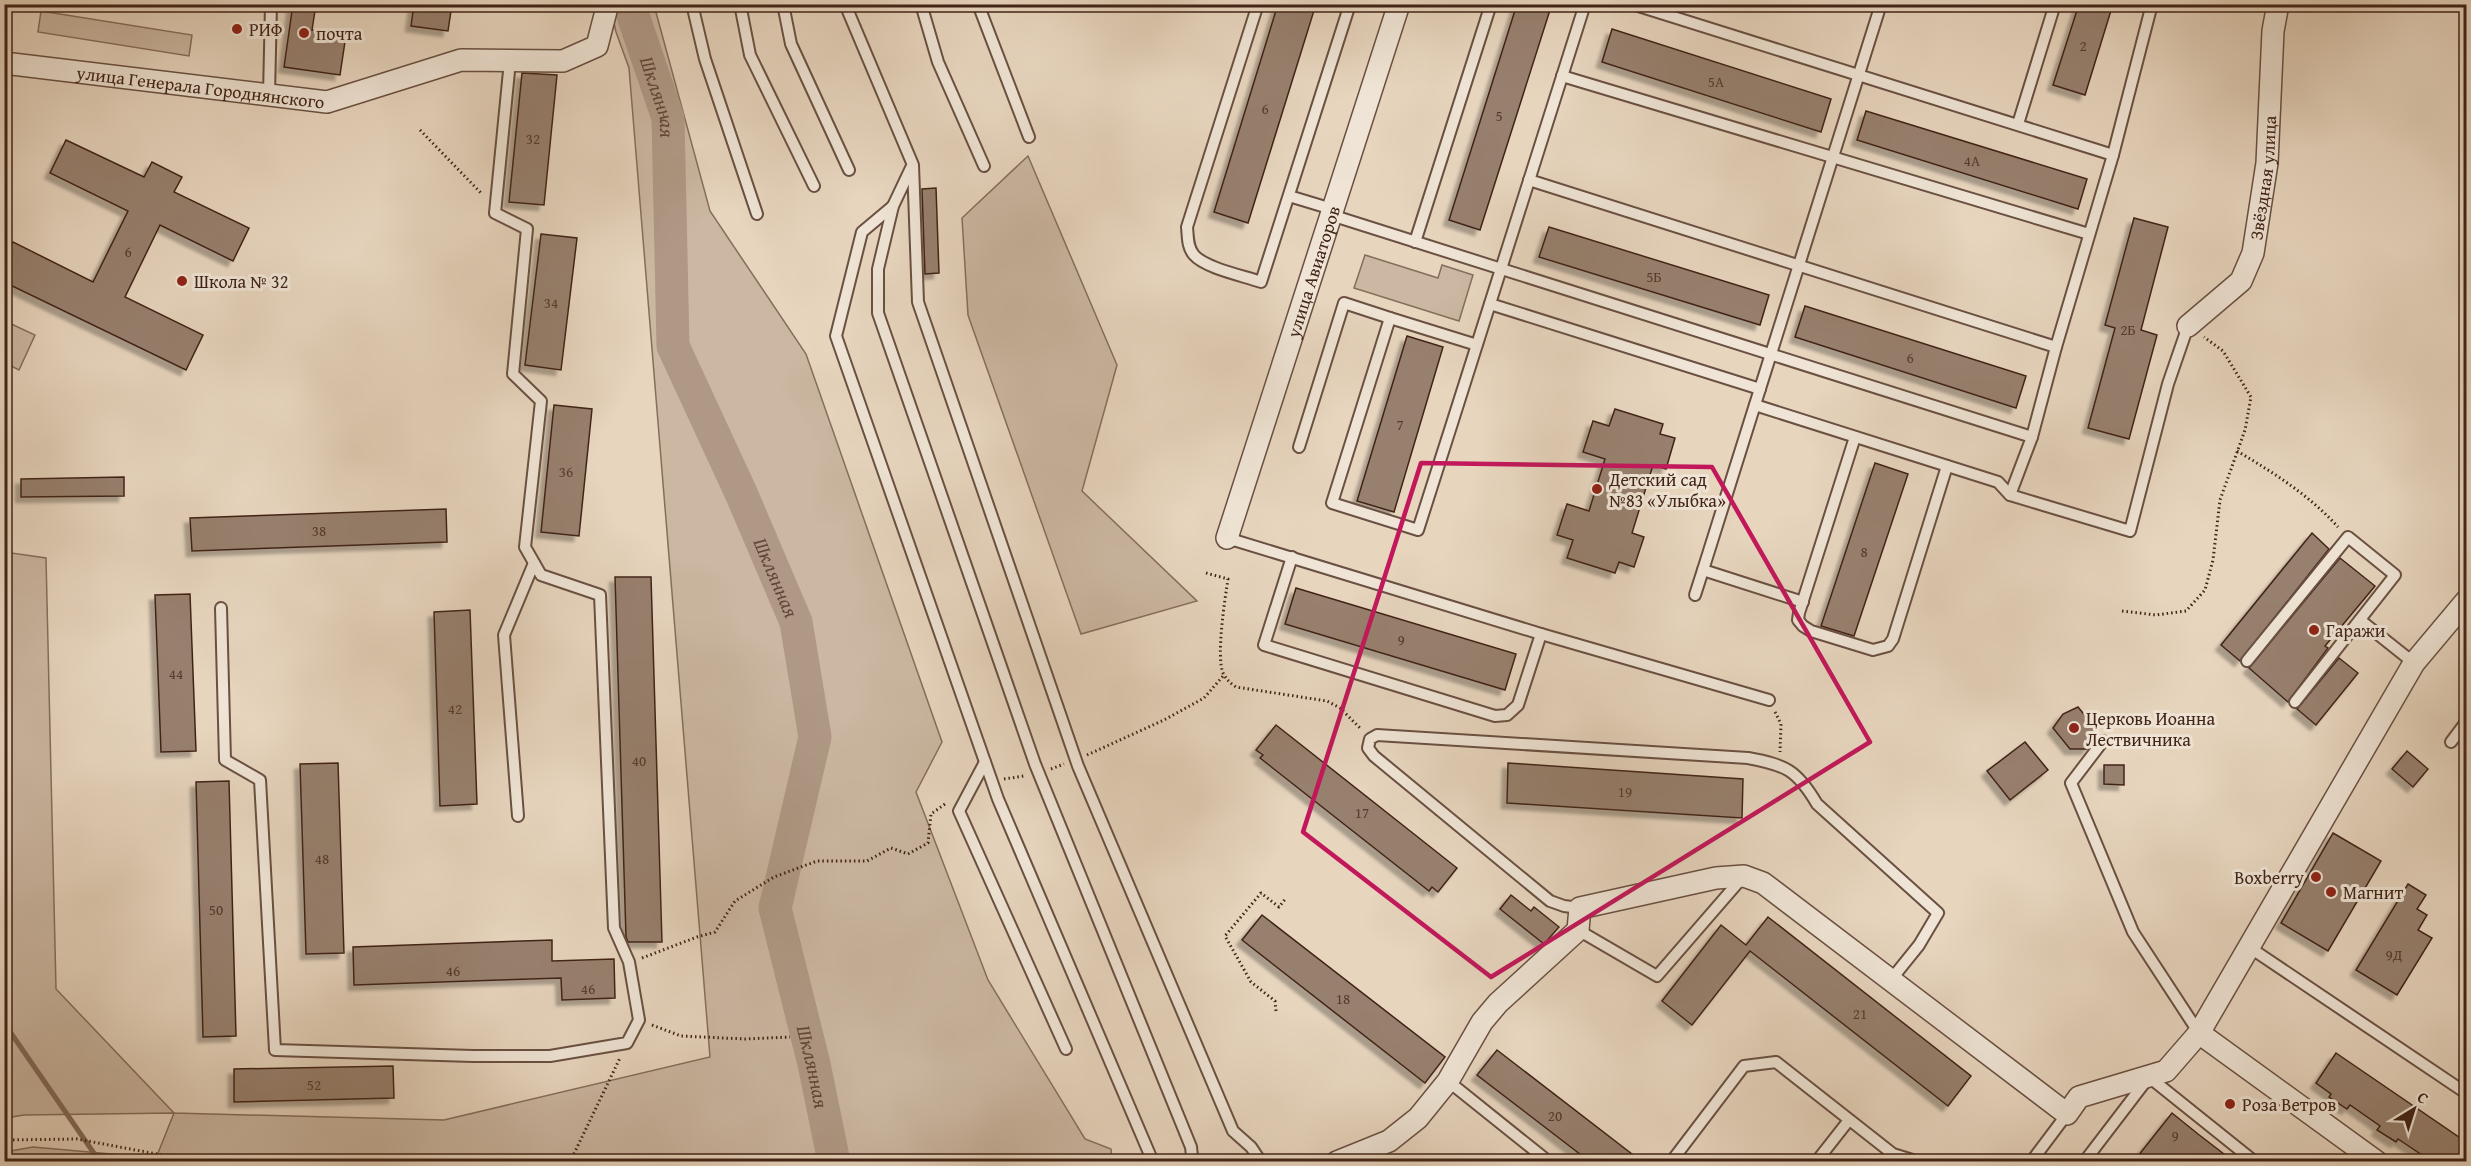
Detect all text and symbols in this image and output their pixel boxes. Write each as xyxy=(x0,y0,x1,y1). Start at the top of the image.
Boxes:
place label: РИФ xyxy=(249,16,283,43)
place label: почта xyxy=(316,20,363,47)
marker: РИФ xyxy=(230,22,244,36)
marker: почта xyxy=(297,26,311,40)
house number: 2 xyxy=(2079,35,2087,56)
water label: Шклянная xyxy=(633,52,683,138)
street label: улица Генерала Городнянского xyxy=(74,58,326,115)
house number: 5А xyxy=(1708,71,1724,92)
house number: 6 xyxy=(1261,98,1269,119)
house number: 5 xyxy=(1495,105,1503,126)
street label: Звёздная улица xyxy=(2242,115,2283,242)
house number: 32 xyxy=(526,128,540,149)
house number: 4А xyxy=(1964,150,1980,171)
street label: улица Авиаторов xyxy=(1279,202,1347,342)
house number: 6 xyxy=(124,241,132,262)
house number: 5Б xyxy=(1646,266,1662,287)
place label: Школа № 32 xyxy=(194,268,288,295)
marker: Школа № 32 xyxy=(175,274,189,288)
house number: 34 xyxy=(544,292,558,313)
house number: 2Б xyxy=(2120,319,2136,340)
house number: 6 xyxy=(1906,347,1914,368)
house number: 7 xyxy=(1396,414,1404,435)
house number: 36 xyxy=(559,461,573,482)
place label: Детский сад №83 «Улыбка» xyxy=(1608,466,1726,514)
marker: Детский сад №83 «Улыбка» xyxy=(1590,482,1604,496)
house number: 38 xyxy=(312,520,326,541)
water label: Шклянная xyxy=(747,533,807,622)
house number: 8 xyxy=(1860,541,1868,562)
place label: Гаражи xyxy=(2326,617,2386,644)
marker: Гаражи xyxy=(2307,623,2321,637)
house number: 9 xyxy=(1397,629,1405,650)
house number: 44 xyxy=(169,663,183,684)
house number: 42 xyxy=(448,698,462,719)
place label: Церковь Иоанна Лествичника xyxy=(2086,705,2215,753)
marker: Церковь Иоанна Лествичника xyxy=(2067,721,2081,735)
house number: 40 xyxy=(632,750,646,771)
house number: 19 xyxy=(1618,781,1632,802)
house number: 17 xyxy=(1355,802,1369,823)
house number: 48 xyxy=(315,848,329,869)
place label: Boxberry xyxy=(2234,864,2304,891)
marker: Boxberry xyxy=(2309,870,2323,884)
place label: Магнит xyxy=(2343,879,2403,906)
marker: Магнит xyxy=(2324,885,2338,899)
house number: 50 xyxy=(209,899,223,920)
house number: 9Д xyxy=(2386,944,2403,965)
house number: 46 xyxy=(446,960,460,981)
house number: 46 xyxy=(581,978,595,999)
house number: 18 xyxy=(1336,988,1350,1009)
house number: 21 xyxy=(1853,1003,1867,1024)
water label: Шклянная xyxy=(790,1022,837,1111)
house number: 52 xyxy=(307,1074,321,1095)
north arrow xyxy=(2384,1079,2444,1139)
text: С xyxy=(2412,1085,2434,1109)
place label: Роза Ветров xyxy=(2242,1091,2336,1118)
marker: Роза Ветров xyxy=(2223,1097,2237,1111)
house number: 20 xyxy=(1548,1105,1562,1126)
house number: 9 xyxy=(2171,1125,2179,1146)

